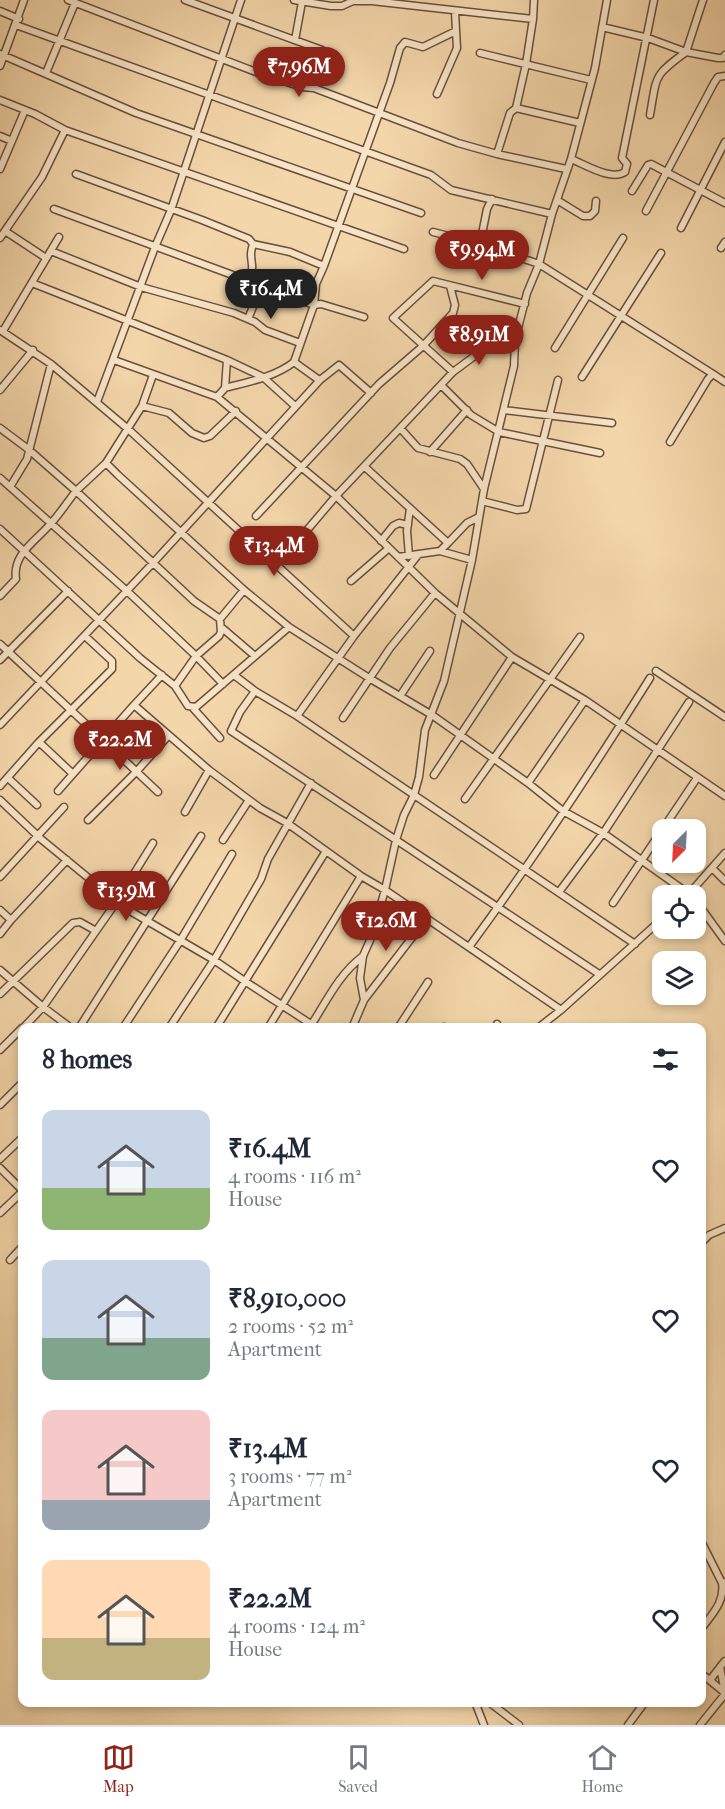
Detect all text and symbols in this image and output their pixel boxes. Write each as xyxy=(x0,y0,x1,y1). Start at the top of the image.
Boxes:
pin: ₹7.96M xyxy=(250,47,348,98)
text: ₹7.96M xyxy=(267,55,331,78)
pin: ₹9.94M xyxy=(433,230,531,281)
text: ₹9.94M xyxy=(449,238,515,261)
pin: ₹16.4M xyxy=(222,269,320,320)
text: ₹16.4M xyxy=(239,277,303,300)
pin: ₹8.91M xyxy=(430,315,528,366)
text: ₹8.91M xyxy=(449,323,510,346)
pin: ₹13.4M xyxy=(225,526,323,577)
text: ₹13.4M xyxy=(243,534,305,557)
pin: ₹22.2M xyxy=(71,720,169,771)
text: ₹22.2M xyxy=(88,728,152,751)
north arrow xyxy=(652,819,706,873)
map controls xyxy=(652,819,706,1005)
pin: ₹13.9M xyxy=(77,871,175,922)
text: ₹13.9M xyxy=(96,879,156,902)
button: locate xyxy=(652,885,706,939)
pin: ₹12.6M xyxy=(337,901,435,952)
text: ₹12.6M xyxy=(355,909,417,932)
button: layers xyxy=(652,951,706,1005)
icon: filters xyxy=(649,1043,682,1076)
text: 8 homes xyxy=(42,1044,132,1075)
text: ₹16.4M xyxy=(228,1133,311,1164)
icon: home xyxy=(90,1134,162,1206)
icon: heart xyxy=(649,1154,682,1187)
text: 4 rooms · 116 m² xyxy=(228,1165,361,1188)
text: House xyxy=(228,1188,282,1211)
text: ₹8,910,000 xyxy=(228,1283,346,1314)
icon: home xyxy=(90,1284,162,1356)
icon: heart xyxy=(649,1304,682,1337)
text: 2 rooms · 52 m² xyxy=(228,1315,353,1338)
text: Apartment xyxy=(228,1338,322,1361)
text: ₹13.4M xyxy=(228,1433,308,1464)
icon: home xyxy=(90,1434,162,1506)
icon: heart xyxy=(649,1454,682,1487)
text: 3 rooms · 77 m² xyxy=(228,1465,352,1488)
text: Apartment xyxy=(228,1488,322,1511)
text: ₹22.2M xyxy=(228,1583,312,1614)
icon: home xyxy=(90,1584,162,1656)
icon: heart xyxy=(649,1604,682,1637)
text: 4 rooms · 124 m² xyxy=(228,1615,365,1638)
text: House xyxy=(228,1638,282,1661)
tab: Map xyxy=(102,1741,135,1796)
tab: Saved xyxy=(338,1741,378,1796)
tab: Home xyxy=(582,1741,623,1796)

